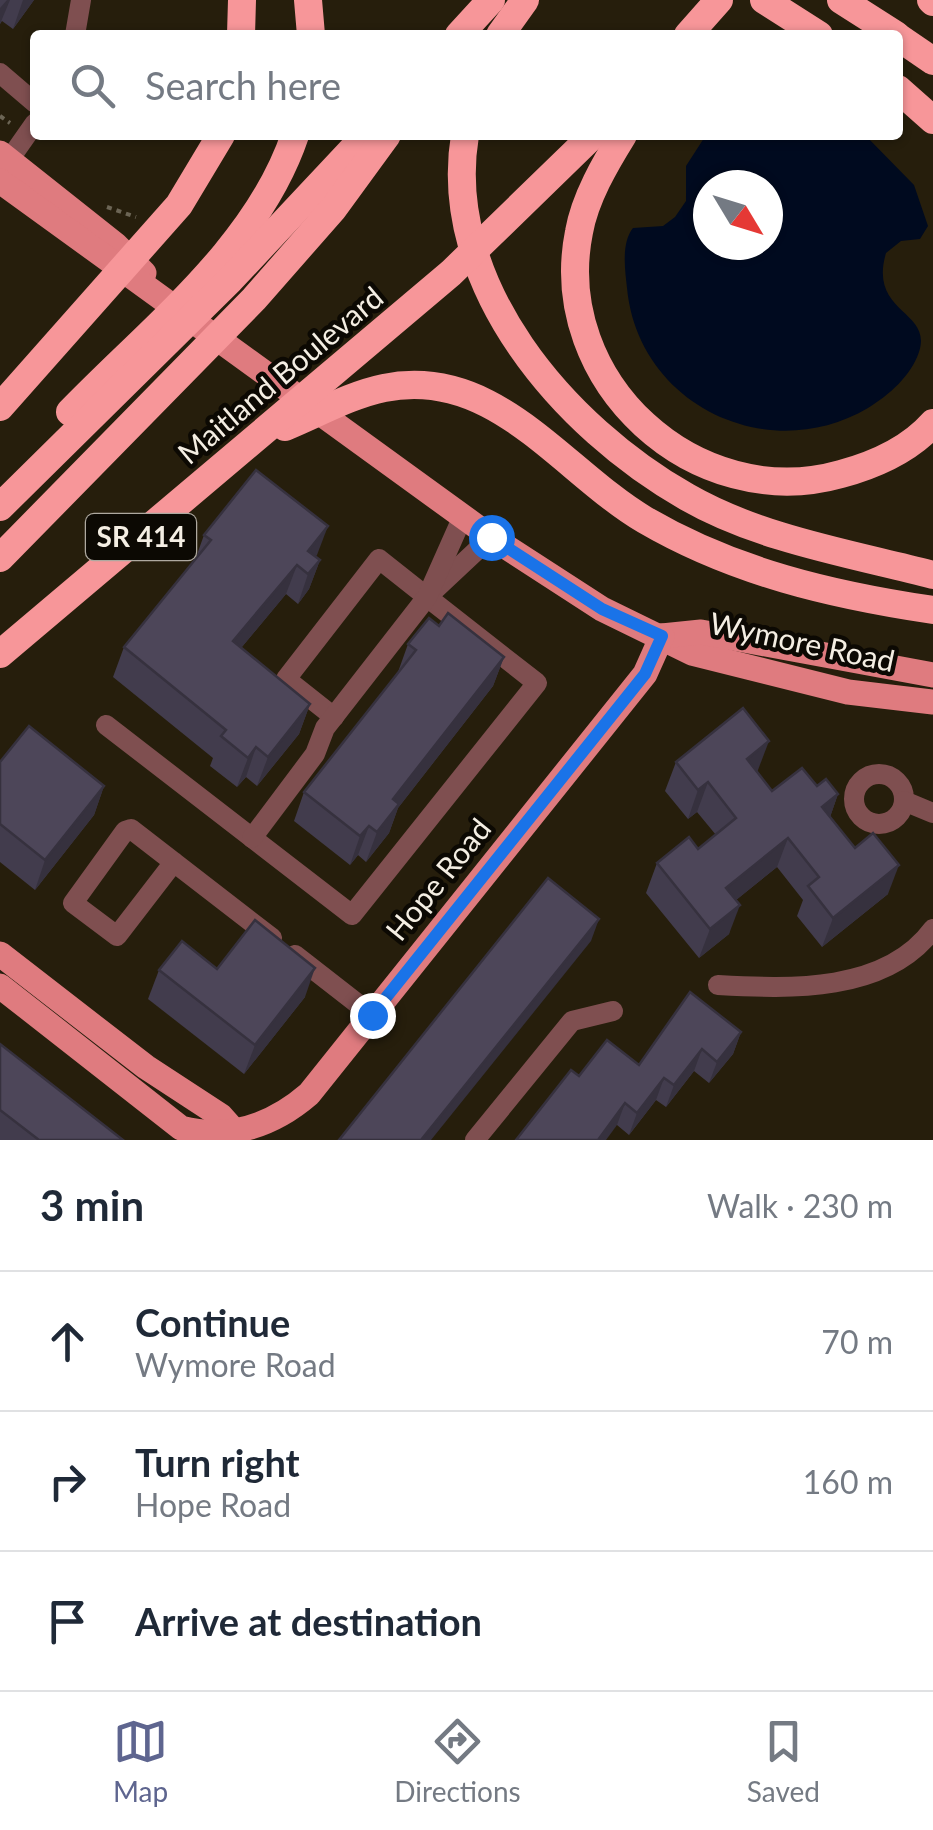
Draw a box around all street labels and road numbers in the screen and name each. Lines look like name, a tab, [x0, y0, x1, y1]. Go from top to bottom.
street label: Maitland Boulevard	[170, 278, 389, 471]
road number: SR 414	[86, 514, 196, 560]
street label: Wymore Road	[707, 604, 898, 678]
street label: Hope Road	[377, 811, 497, 947]

